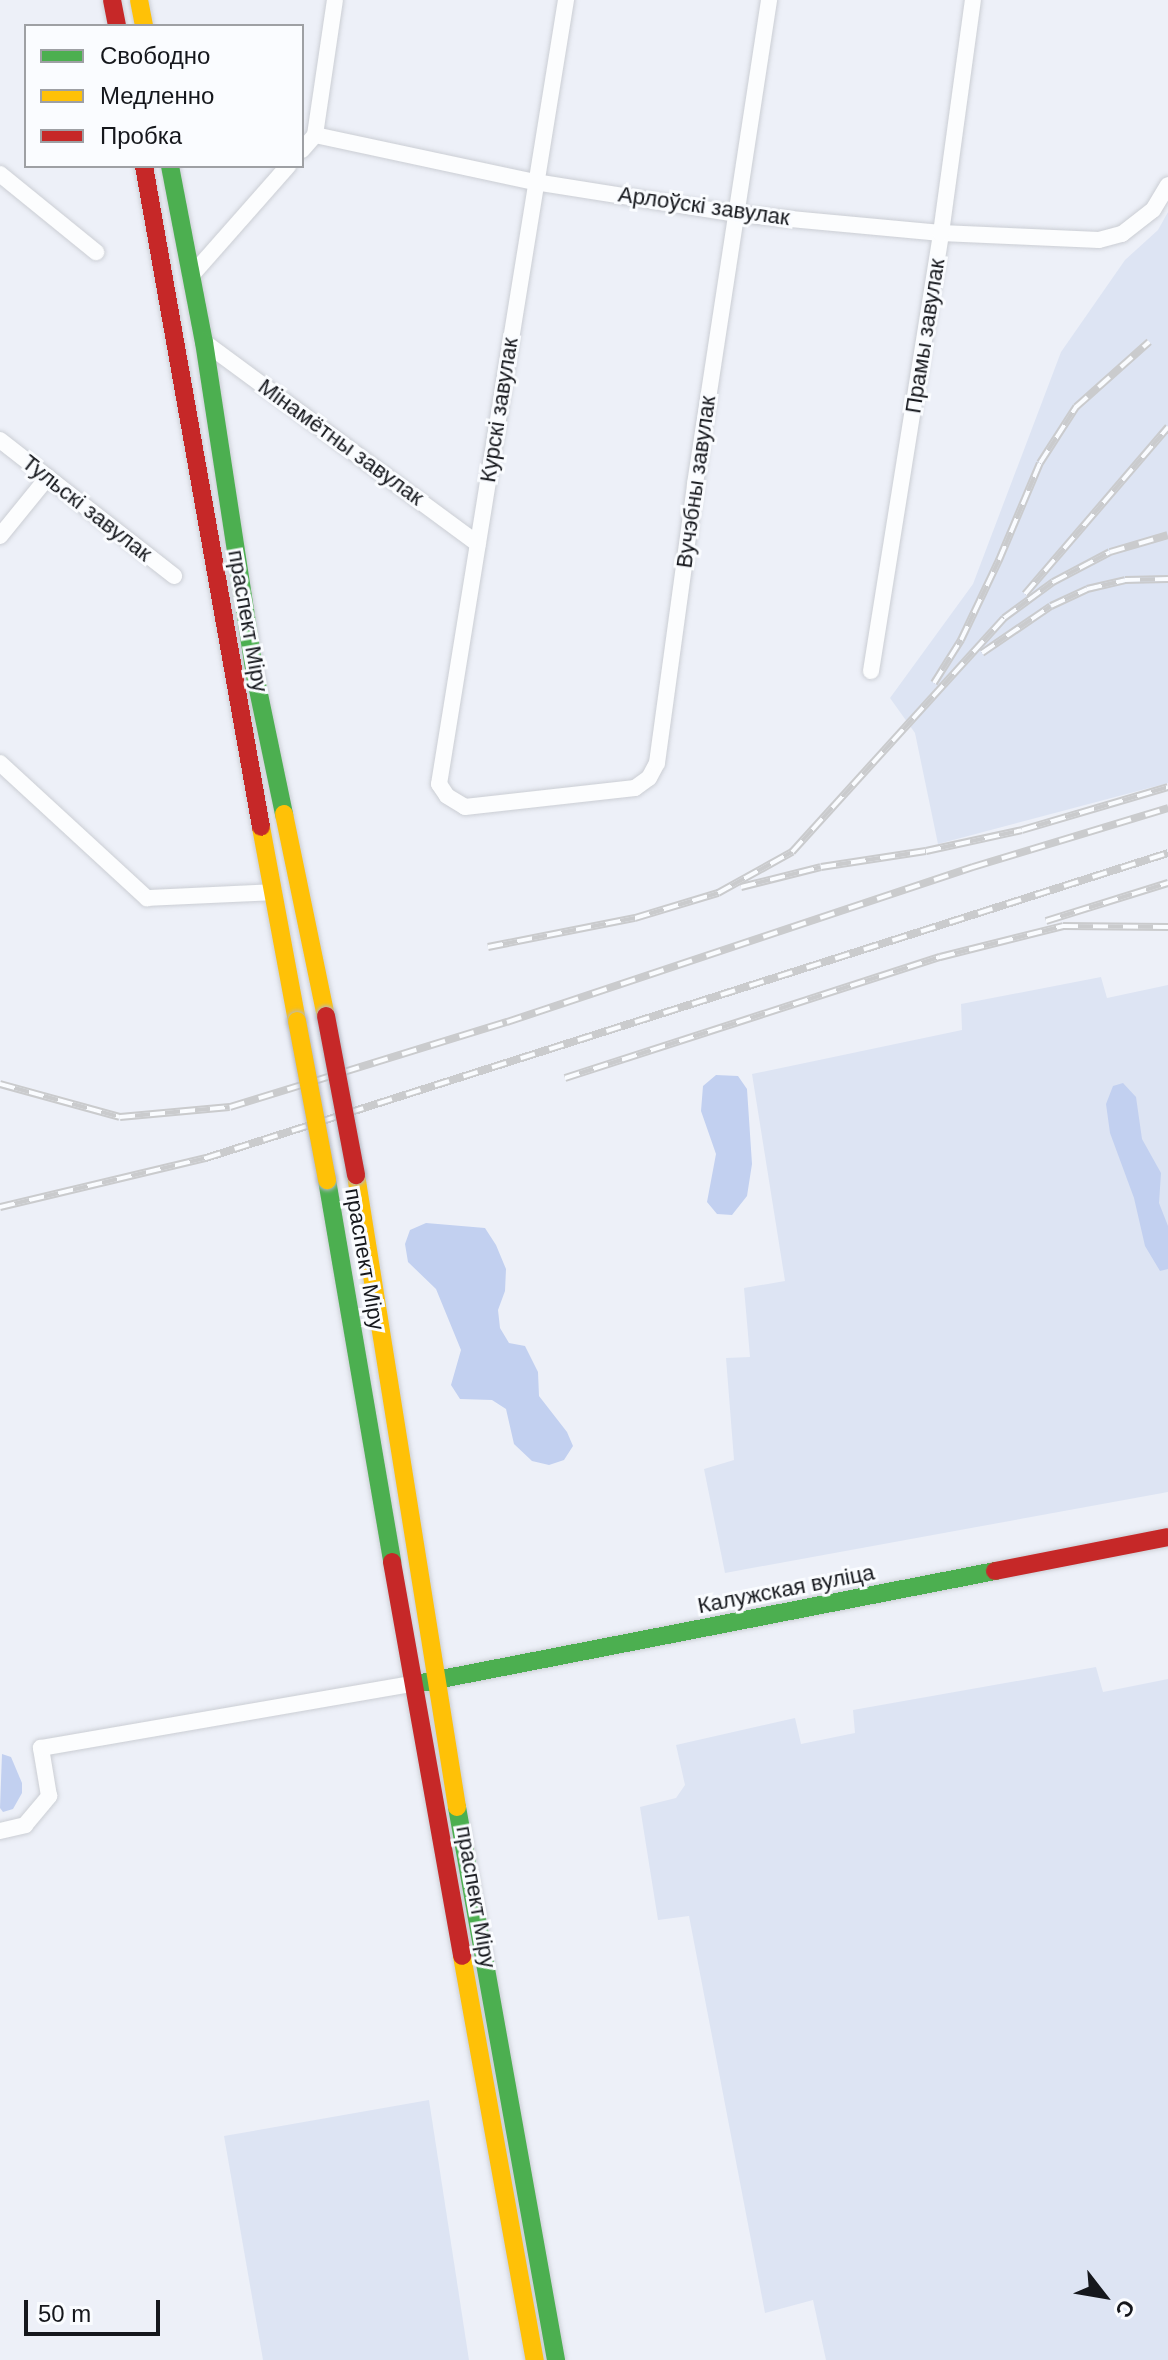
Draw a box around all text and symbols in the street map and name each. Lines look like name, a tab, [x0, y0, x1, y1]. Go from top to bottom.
legend	[24, 24, 304, 168]
text: Свободно	[100, 42, 210, 69]
text: Медленно	[100, 82, 214, 109]
text: Пробка	[100, 122, 182, 149]
street label: Арлоўскі завулак	[617, 181, 791, 231]
street label: Прамы завулак	[900, 257, 950, 415]
street label: Курскі завулак	[475, 336, 523, 484]
street label: Мінамётны завулак	[253, 373, 429, 511]
street label: Вучэбны завулак	[671, 394, 721, 570]
street label: Тульскі завулак	[17, 449, 157, 567]
street label: праспект Міру	[223, 548, 273, 694]
street label: праспект Міру	[340, 1186, 390, 1332]
street label: Калужская вуліца	[695, 1559, 877, 1619]
street label: праспект Міру	[451, 1824, 501, 1970]
north arrow	[1064, 2256, 1144, 2336]
scale bar	[28, 2284, 164, 2334]
text: С	[1110, 2295, 1140, 2322]
text: 50 m	[38, 2300, 91, 2327]

